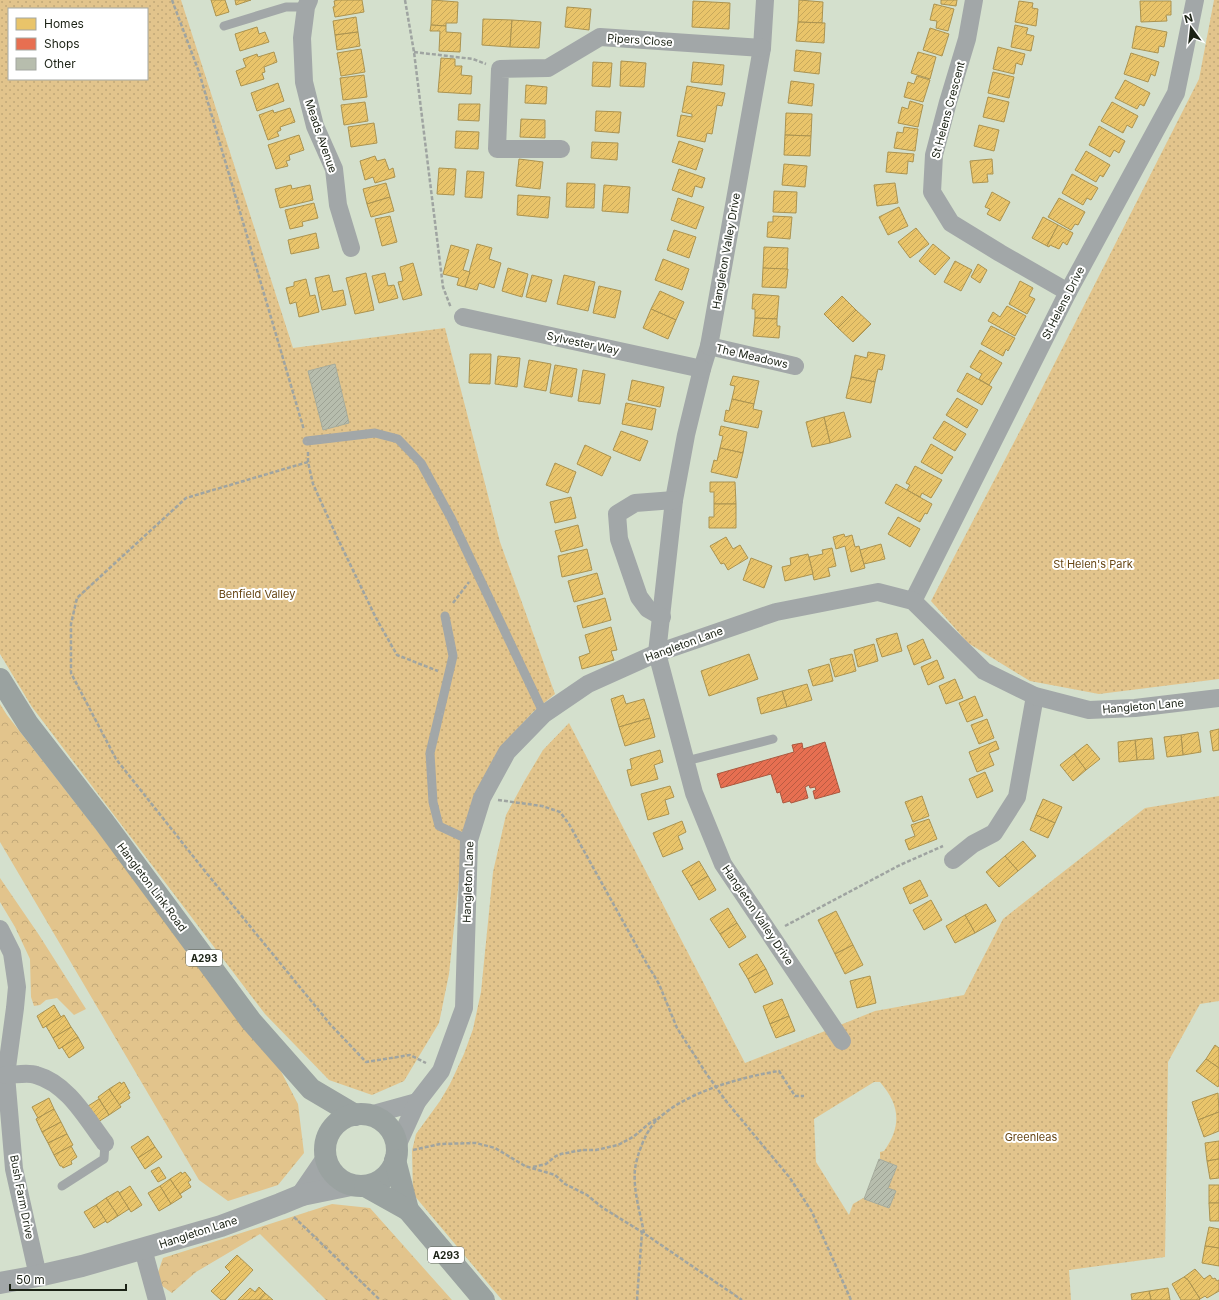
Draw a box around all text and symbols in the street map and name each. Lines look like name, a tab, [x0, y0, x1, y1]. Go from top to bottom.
legend	[8, 8, 148, 80]
north arrow	[1171, 8, 1211, 48]
text: N	[1183, 10, 1194, 26]
text: Homes	[44, 16, 84, 31]
street label: Pipers Close	[607, 31, 673, 49]
text: Shops	[44, 36, 80, 51]
text: Other	[44, 56, 76, 71]
street label: St Helens Crescent	[928, 60, 968, 160]
street label: Meads Avenue	[302, 97, 340, 175]
street label: Hangleton Valley Drive	[709, 192, 743, 310]
street label: St Helens Drive	[1039, 264, 1087, 342]
street label: Sylvester Way	[545, 328, 621, 358]
street label: The Meadows	[715, 341, 790, 371]
park label: St Helen's Park	[1053, 557, 1133, 571]
park label: Benfield Valley	[219, 587, 295, 601]
street label: Hangleton Lane	[643, 623, 725, 665]
street label: Hangleton Lane	[1102, 695, 1184, 717]
street label: Hangleton Link Road	[114, 840, 190, 934]
street label: Hangleton Lane	[460, 841, 476, 923]
street label: Hangleton Valley Drive	[719, 862, 797, 968]
road number: A293	[186, 950, 222, 966]
park label: Greenleas	[1005, 1130, 1058, 1144]
street label: Bush Farm Drive	[7, 1154, 37, 1240]
street label: Hangleton Lane	[157, 1213, 239, 1251]
road number: A293	[428, 1247, 464, 1263]
scale bar	[10, 1266, 126, 1292]
text: 50 m	[16, 1272, 45, 1287]

